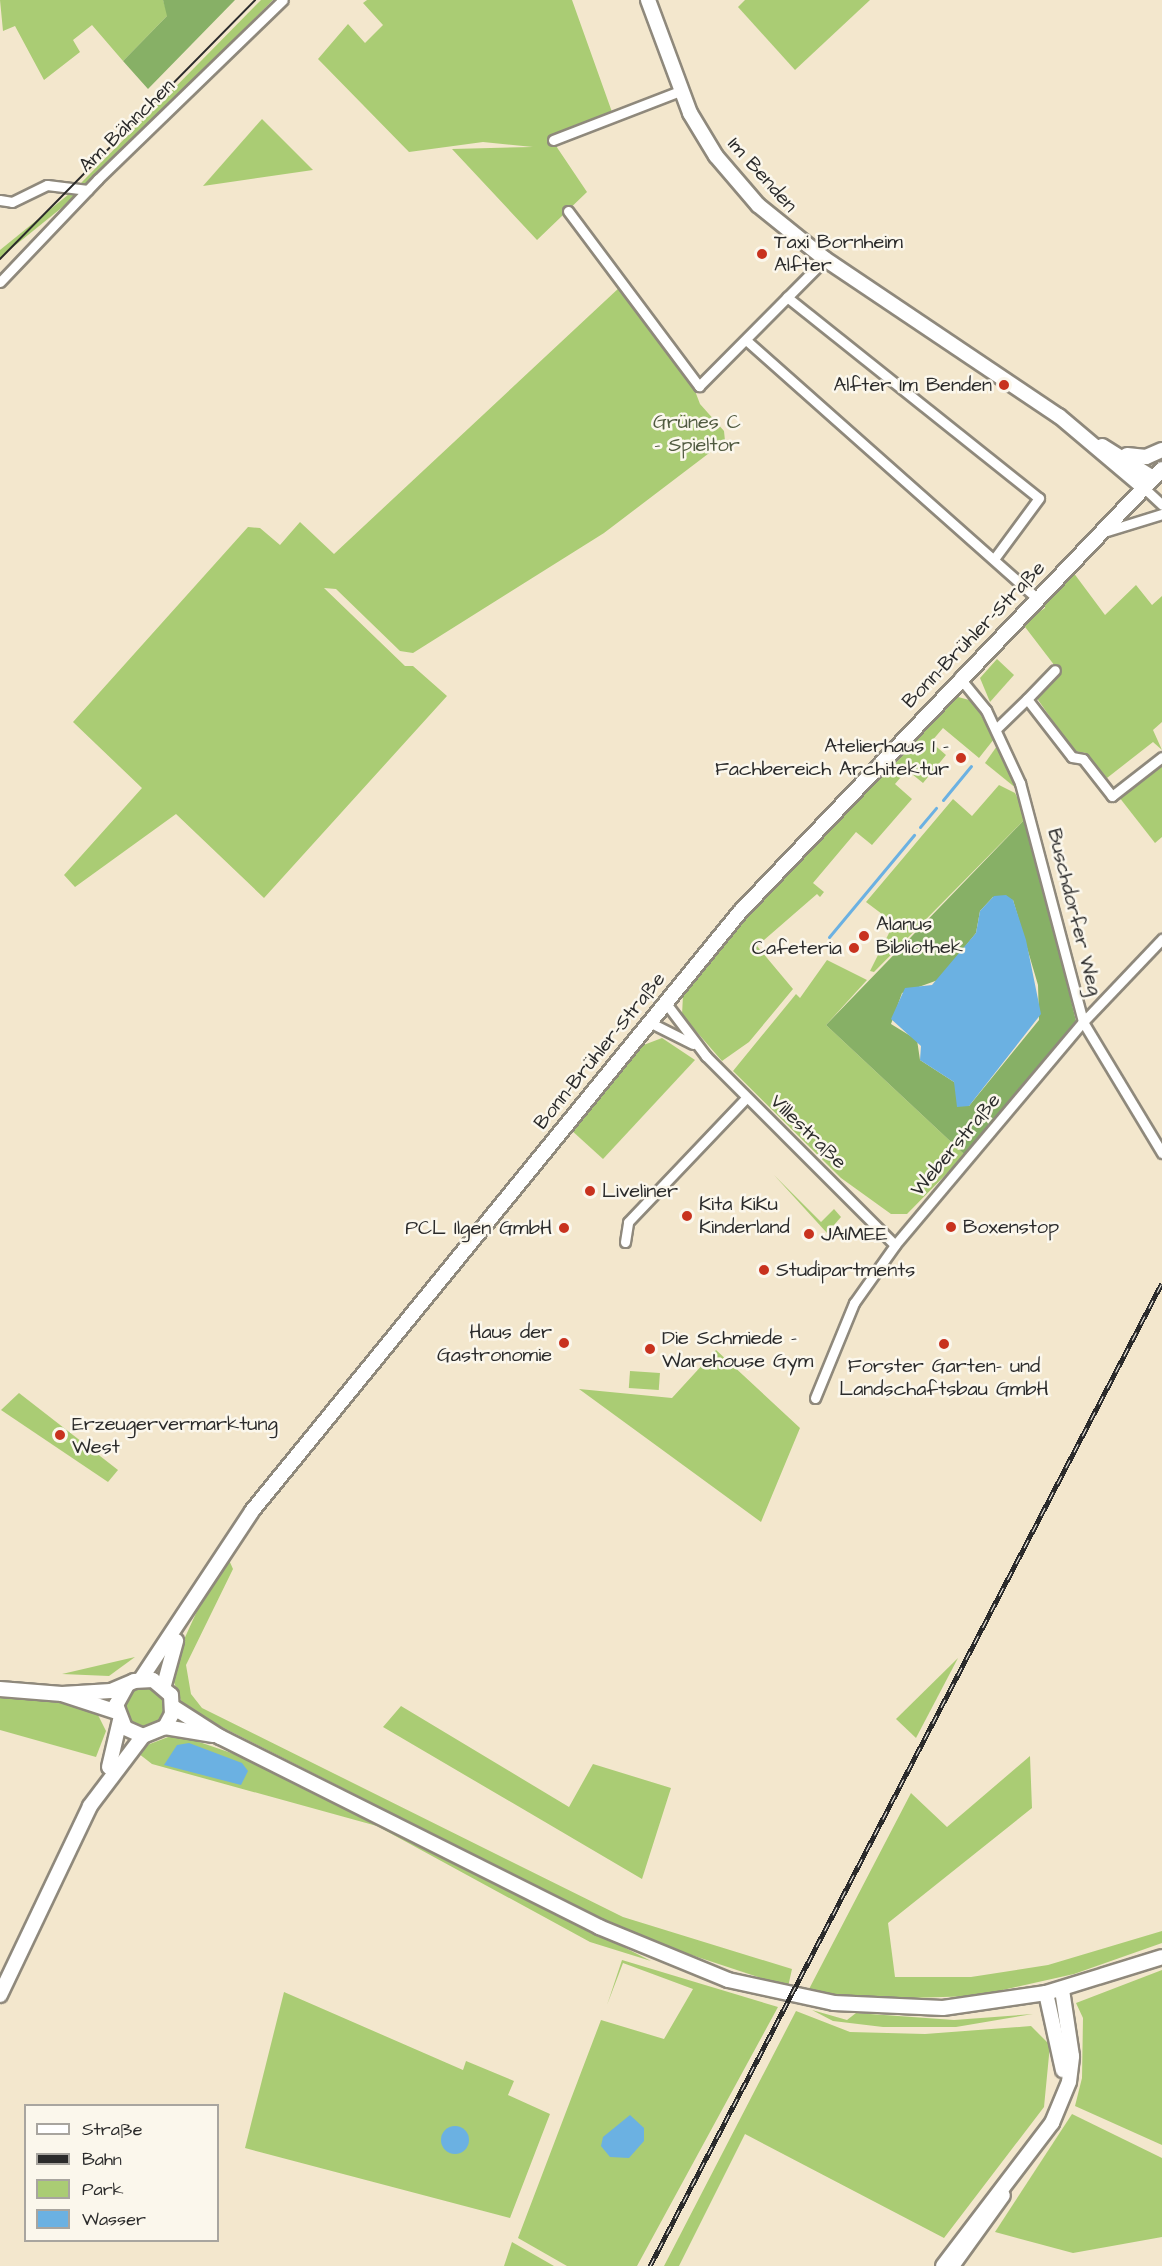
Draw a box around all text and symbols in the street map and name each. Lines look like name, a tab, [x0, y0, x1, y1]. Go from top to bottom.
street label: Am Bähnchen	[74, 74, 180, 178]
street label: Im Benden	[722, 133, 802, 217]
place label: Taxi Bornheim Alfter	[774, 231, 903, 278]
marker: Taxi Bornheim Alfter	[755, 247, 769, 261]
place label: Alfter Im Benden	[834, 373, 992, 397]
marker: Alfter Im Benden	[997, 378, 1011, 392]
park label: Grünes C - Spieltor	[653, 411, 741, 458]
street label: Bonn-Brühler-Straße	[898, 556, 1050, 714]
place label: Atelierhaus 1 – Fachbereich Architektur	[715, 734, 949, 781]
marker: Atelierhaus 1 – Fachbereich Architektur	[954, 751, 968, 765]
street label: Buschdorfer Weg	[1042, 826, 1106, 998]
place label: Alanus Bibliothek	[876, 912, 963, 959]
marker: Alanus Bibliothek	[857, 929, 871, 943]
place label: Cafeteria	[752, 936, 842, 960]
marker: Cafeteria	[847, 941, 861, 955]
street label: Bonn-Brühler-Straße	[529, 968, 671, 1134]
street label: Weberstraße	[906, 1089, 1006, 1201]
street label: Villestraße	[765, 1090, 851, 1174]
place label: Liveliner	[602, 1179, 678, 1203]
marker: Liveliner	[583, 1184, 597, 1198]
place label: Kita KiKu Kinderland	[699, 1192, 790, 1239]
marker: Kita KiKu Kinderland	[680, 1209, 694, 1223]
place label: Boxenstop	[963, 1215, 1059, 1239]
place label: PCL Ilgen GmbH	[405, 1216, 552, 1240]
marker: Boxenstop	[944, 1220, 958, 1234]
marker: PCL Ilgen GmbH	[557, 1221, 571, 1235]
place label: JAIMEE	[821, 1222, 888, 1246]
marker: JAIMEE	[802, 1227, 816, 1241]
place label: Studipartments	[776, 1258, 915, 1282]
marker: Studipartments	[757, 1263, 771, 1277]
place label: Haus der Gastronomie	[437, 1320, 552, 1367]
place label: Die Schmiede - Warehouse Gym	[662, 1326, 813, 1373]
marker: Haus der Gastronomie	[557, 1336, 571, 1350]
marker: Forster Garten- und Landschaftsbau GmbH	[937, 1337, 951, 1351]
marker: Die Schmiede - Warehouse Gym	[643, 1342, 657, 1356]
place label: Forster Garten- und Landschaftsbau GmbH	[839, 1354, 1049, 1401]
place label: Erzeugervermarktung West	[72, 1412, 278, 1459]
marker: Erzeugervermarktung West	[53, 1428, 67, 1442]
legend	[24, 2104, 219, 2242]
text: Straße	[82, 2117, 142, 2142]
text: Bahn	[82, 2147, 122, 2172]
text: Park	[82, 2177, 124, 2202]
text: Wasser	[82, 2207, 146, 2232]

